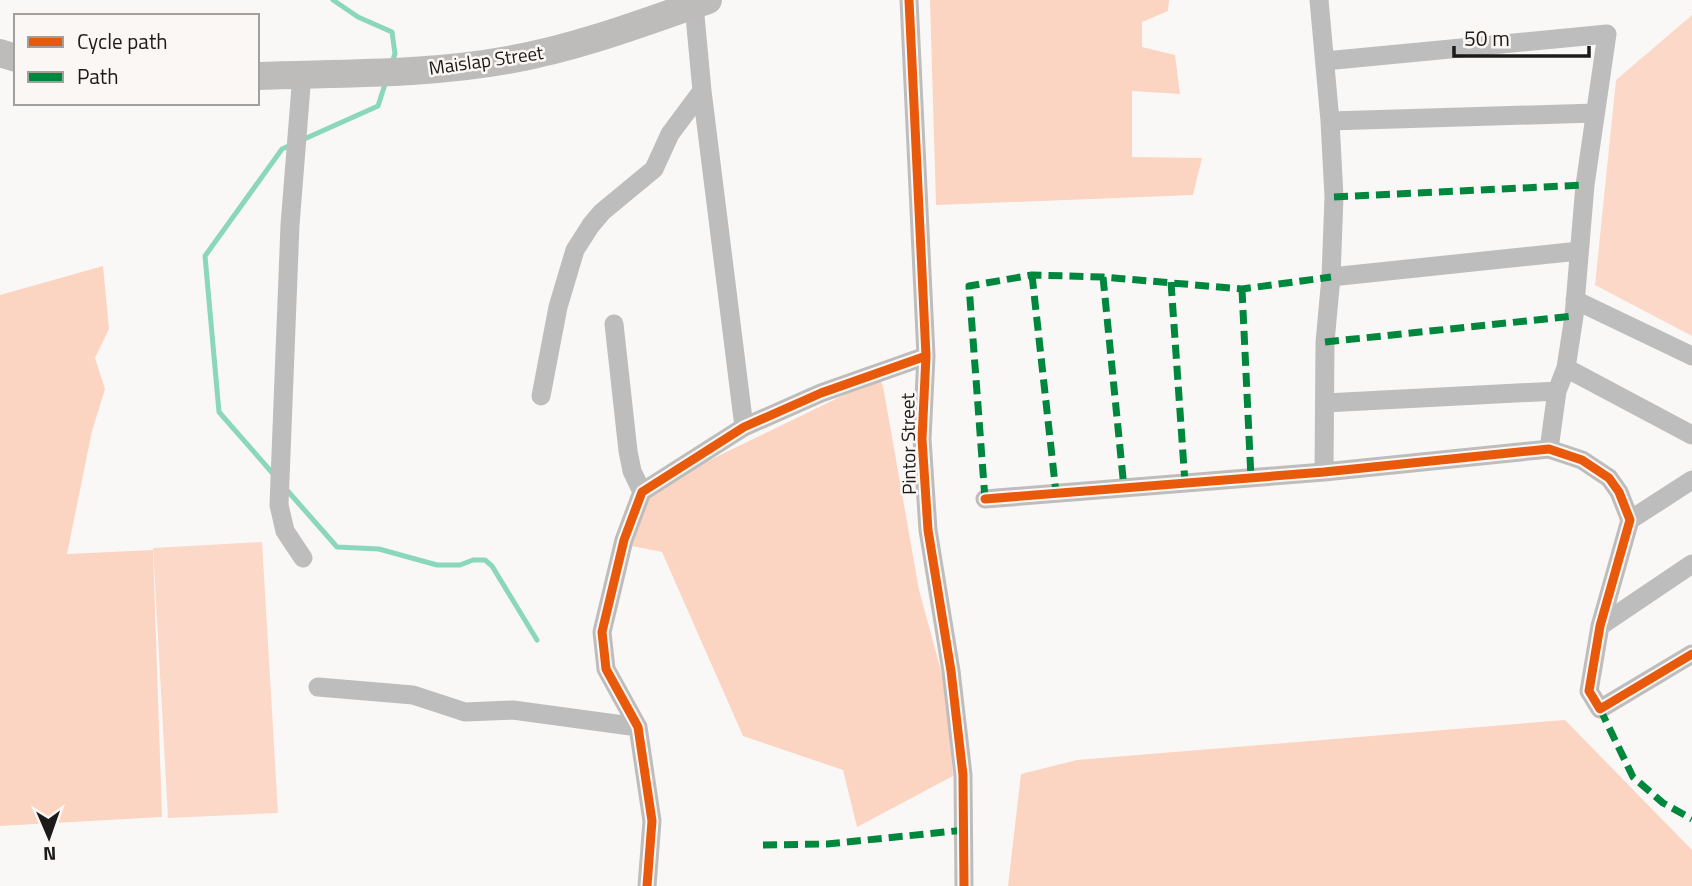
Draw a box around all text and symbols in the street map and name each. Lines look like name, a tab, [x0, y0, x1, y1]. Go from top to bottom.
legend	[14, 14, 259, 105]
scale bar	[1454, 14, 1589, 58]
text: 50 m	[1464, 22, 1510, 54]
text: Cycle path	[77, 25, 168, 57]
street label: Maislap Street	[427, 37, 545, 82]
text: Path	[77, 60, 119, 92]
street label: Pintor Street	[892, 392, 923, 495]
north arrow	[14, 802, 84, 872]
text: N	[43, 840, 57, 869]

